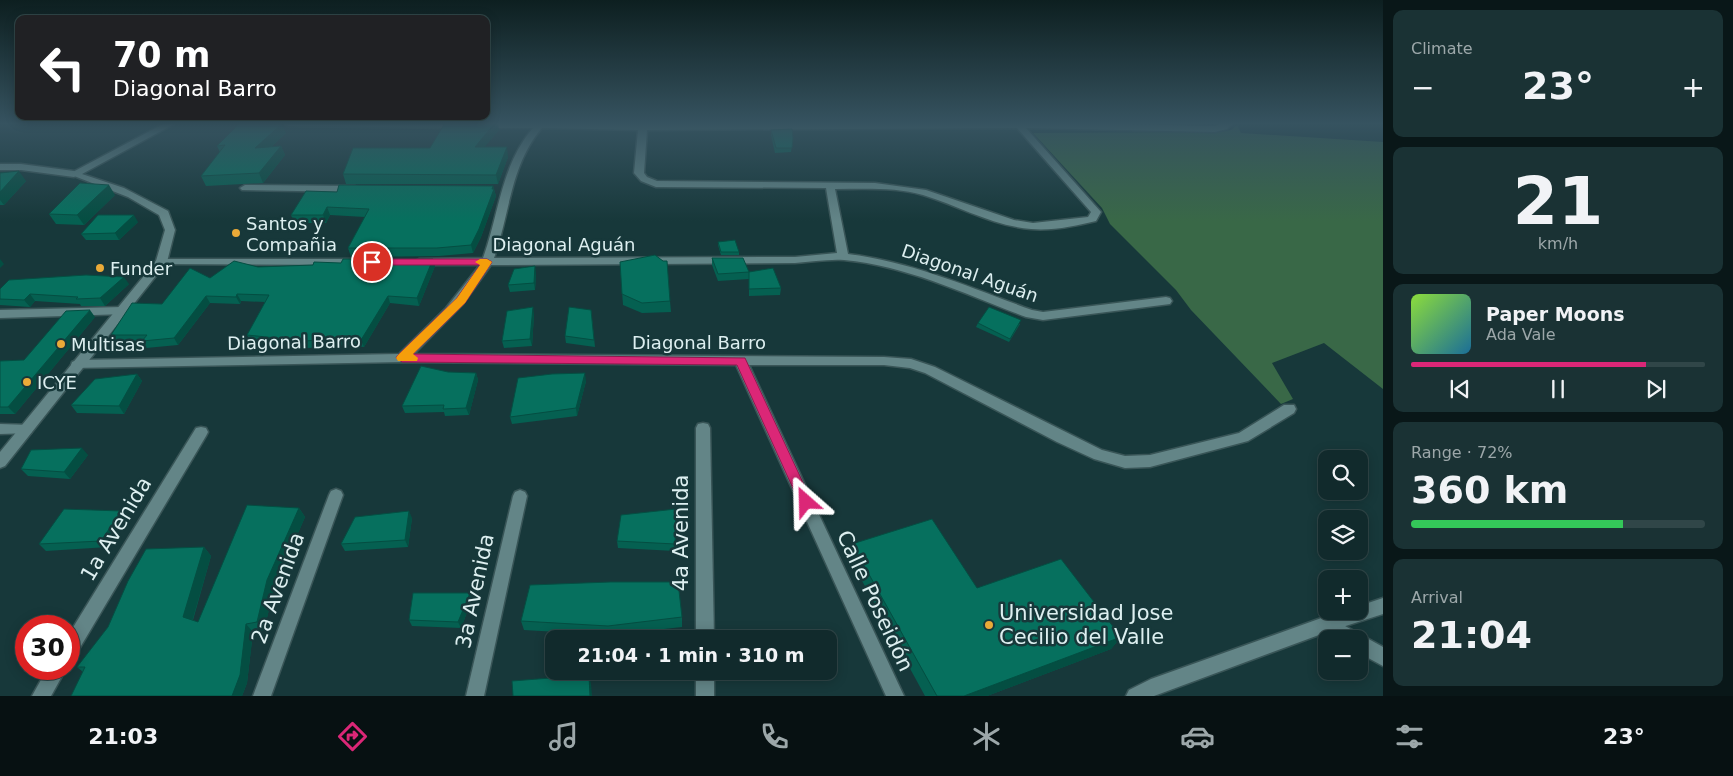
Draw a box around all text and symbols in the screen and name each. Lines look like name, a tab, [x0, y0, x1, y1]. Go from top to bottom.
icon: left	[30, 35, 95, 100]
text: 70 m	[113, 35, 210, 75]
text: Climate	[1411, 39, 1473, 58]
text: 23°	[1522, 64, 1594, 108]
text: −	[1411, 71, 1434, 104]
text: +	[1682, 71, 1705, 104]
text: Diagonal Barro	[113, 76, 277, 101]
text: 21	[1513, 164, 1603, 239]
place label: Santos y Compañia	[246, 213, 337, 255]
marker: Santos y Compañia	[230, 227, 242, 239]
street label: Diagonal Aguán	[492, 234, 636, 255]
text: km/h	[1538, 234, 1578, 253]
street label: Diagonal Aguán	[899, 240, 1041, 306]
pin	[351, 241, 393, 283]
icon: arrive	[358, 248, 386, 276]
place label: Funder	[110, 258, 173, 279]
marker: Funder	[94, 262, 106, 274]
text: Paper Moons	[1486, 303, 1625, 325]
text: Ada Vale	[1486, 325, 1556, 344]
street label: Diagonal Barro	[227, 330, 361, 354]
street label: Diagonal Barro	[632, 332, 766, 353]
place label: Multisas	[71, 334, 145, 355]
marker: Multisas	[55, 338, 67, 350]
place label: ICYE	[37, 372, 77, 393]
icon: previous	[1446, 375, 1474, 403]
icon: pause	[1544, 375, 1572, 403]
icon: next	[1642, 375, 1670, 403]
marker: ICYE	[21, 376, 33, 388]
text: Range · 72%	[1411, 443, 1513, 462]
map controls	[1318, 450, 1368, 680]
button: search	[1318, 450, 1368, 500]
text: 360 km	[1411, 468, 1568, 512]
street label: 1a Avenida	[76, 473, 156, 585]
street label: 4a Avenida	[669, 475, 693, 591]
position arrow	[779, 475, 831, 527]
button: layers	[1318, 510, 1368, 560]
street label: Calle Poseidón	[832, 527, 918, 675]
street label: 2a Avenida	[247, 529, 309, 647]
street label: 3a Avenida	[451, 531, 499, 651]
button: +	[1318, 570, 1368, 620]
text: Arrival	[1411, 588, 1463, 607]
place label: Universidad Jose Cecilio del Valle	[999, 601, 1173, 649]
text: 21:04	[1411, 613, 1532, 657]
speed limit sign: 30	[15, 615, 80, 680]
marker: Universidad Jose Cecilio del Valle	[983, 619, 995, 631]
button: −	[1318, 630, 1368, 680]
text: 21:04 · 1 min · 310 m	[577, 644, 805, 666]
icon: directions	[335, 719, 370, 754]
icon: music	[546, 719, 581, 754]
icon: phone	[757, 719, 792, 754]
icon: climate	[969, 719, 1004, 754]
icon: car	[1180, 719, 1215, 754]
icon: filters	[1392, 719, 1427, 754]
text: 21:03	[88, 724, 158, 749]
text: 23°	[1603, 724, 1645, 749]

